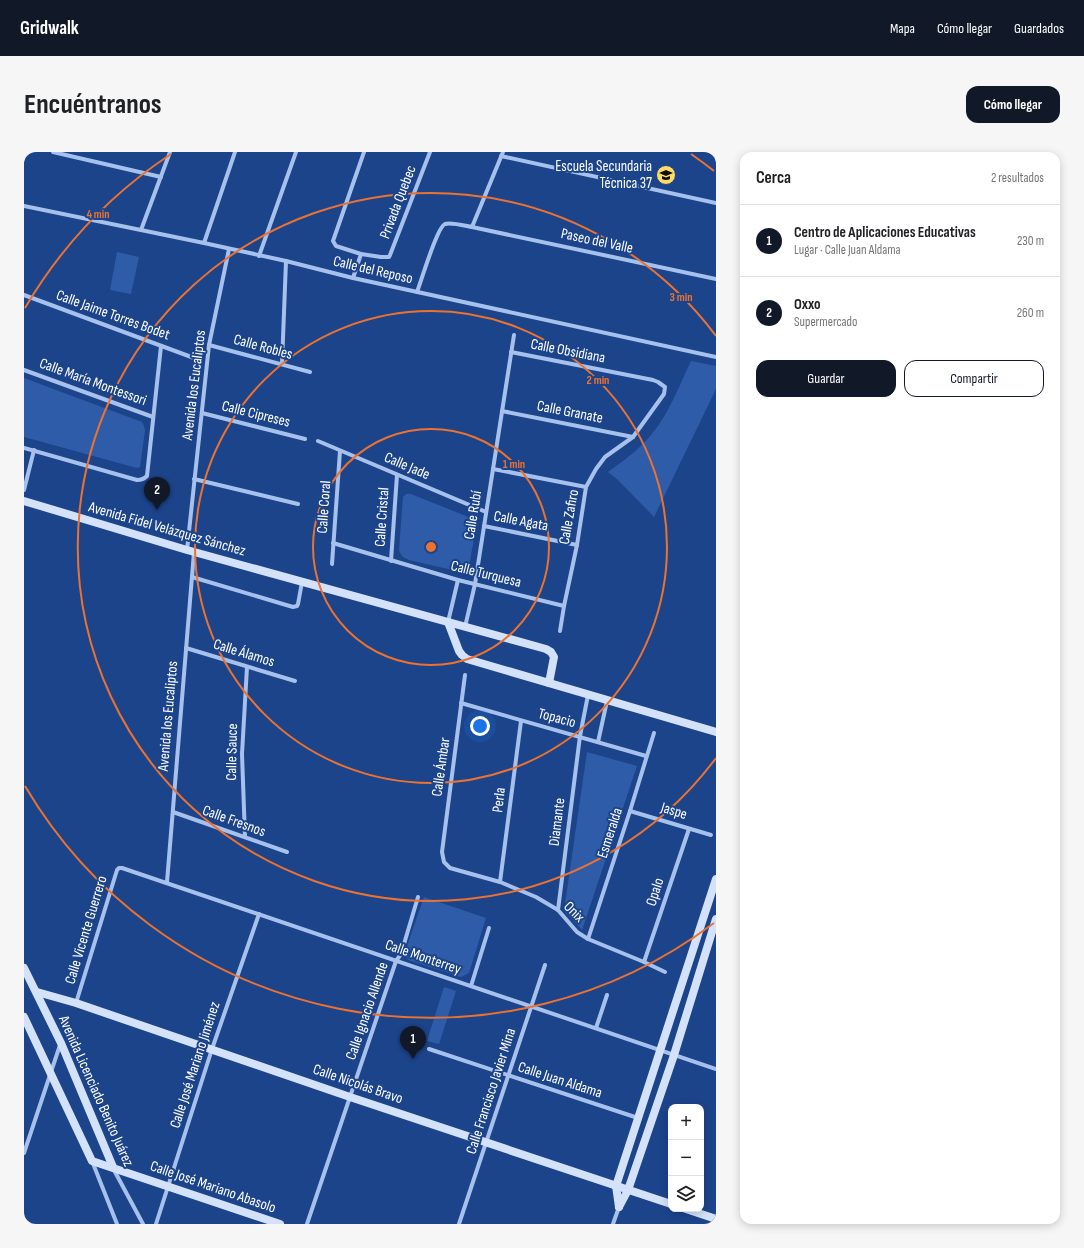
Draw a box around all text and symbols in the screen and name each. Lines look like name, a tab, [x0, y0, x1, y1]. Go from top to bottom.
text: Gridwalk	[20, 17, 79, 40]
text: Mapa	[890, 20, 915, 37]
text: Cómo llegar	[937, 20, 992, 37]
text: Guardados	[1014, 20, 1064, 37]
button: Cómo llegar	[966, 86, 1060, 123]
text: Encuéntranos	[24, 88, 162, 121]
place label: Escuela Secundaria Técnica 37	[555, 157, 652, 193]
street label: Privada Quebec	[375, 163, 421, 241]
school or university icon: Escuela Secundaria Técnica 37	[655, 164, 677, 186]
text: Cerca	[756, 168, 791, 188]
text: 2 resultados	[991, 170, 1044, 186]
text: 4 min	[86, 207, 110, 222]
text: Centro de Aplicaciones Educativas	[794, 223, 976, 242]
street label: Paseo del Valle	[559, 224, 635, 258]
text: 1	[766, 233, 772, 249]
text: 230 m	[1017, 233, 1044, 249]
text: Lugar · Calle Juan Aldama	[794, 242, 901, 258]
street label: Calle del Reposo	[331, 252, 415, 288]
street label: Calle Jaime Torres Bodet	[54, 286, 173, 345]
text: 3 min	[670, 290, 692, 305]
text: Oxxo	[794, 295, 821, 314]
text: 2	[766, 305, 772, 321]
text: 260 m	[1017, 305, 1044, 321]
text: Supermercado	[794, 314, 857, 330]
street label: Avenida los Eucaliptos	[178, 329, 210, 442]
street label: Calle Robles	[231, 330, 295, 364]
street label: Calle Obsidiana	[529, 334, 607, 368]
street label: Calle María Montessori	[37, 354, 149, 410]
button: Guardar	[756, 360, 896, 397]
button: Compartir	[904, 360, 1044, 397]
text: 2 min	[587, 373, 609, 388]
street label: Calle Cipreses	[220, 396, 292, 432]
street label: Calle Granate	[535, 396, 605, 428]
street label: Calle Jade	[381, 448, 433, 484]
text: 1 min	[503, 457, 525, 472]
pin: 2	[144, 477, 170, 510]
street label: Calle Coral	[313, 480, 335, 534]
street label: Calle Cristal	[370, 487, 394, 547]
street label: Calle Zafiro	[555, 488, 583, 546]
street label: Calle Rubí	[460, 489, 486, 541]
street label: Avenida Fidel Velázquez Sánchez	[85, 497, 248, 561]
street label: Calle Agata	[492, 506, 550, 536]
centre of rings	[424, 540, 438, 554]
street label: Calle Turquesa	[449, 556, 523, 592]
street label: Calle Álamos	[211, 635, 277, 671]
street label: Avenida los Eucaliptos	[154, 660, 182, 773]
street label: Topacio	[536, 704, 578, 732]
your location	[470, 716, 490, 736]
street label: Calle Sauce	[222, 723, 242, 781]
street label: Calle Ámbar	[427, 736, 455, 798]
street label: Perla	[488, 786, 510, 814]
street label: Diamante	[545, 797, 569, 847]
street label: Jaspe	[658, 798, 689, 824]
street label: Calle Fresnos	[200, 801, 268, 841]
street label: Esmeralda	[593, 805, 627, 861]
street label: Calle Vicente Guerrero	[61, 874, 111, 986]
street label: Opalo	[642, 876, 668, 908]
street label: Onix	[559, 897, 589, 927]
street label: Calle Monterrey	[383, 935, 464, 979]
street label: Calle Ignacio Allende	[341, 960, 393, 1062]
street label: Calle José Mariano Jiménez	[166, 999, 225, 1131]
street label: Avenida Licenciado Benito Juárez	[54, 1012, 138, 1170]
street label: Calle Francisco Javier Mina	[462, 1025, 520, 1156]
pin: 1	[400, 1026, 426, 1059]
street label: Calle Juan Aldama	[515, 1057, 605, 1103]
street label: Calle Nicolás Bravo	[310, 1060, 406, 1108]
map controls	[668, 1104, 704, 1212]
button: +	[668, 1104, 704, 1140]
button: −	[668, 1140, 704, 1176]
street label: Calle José Mariano Abasolo	[148, 1157, 278, 1217]
button: layers	[668, 1176, 704, 1212]

